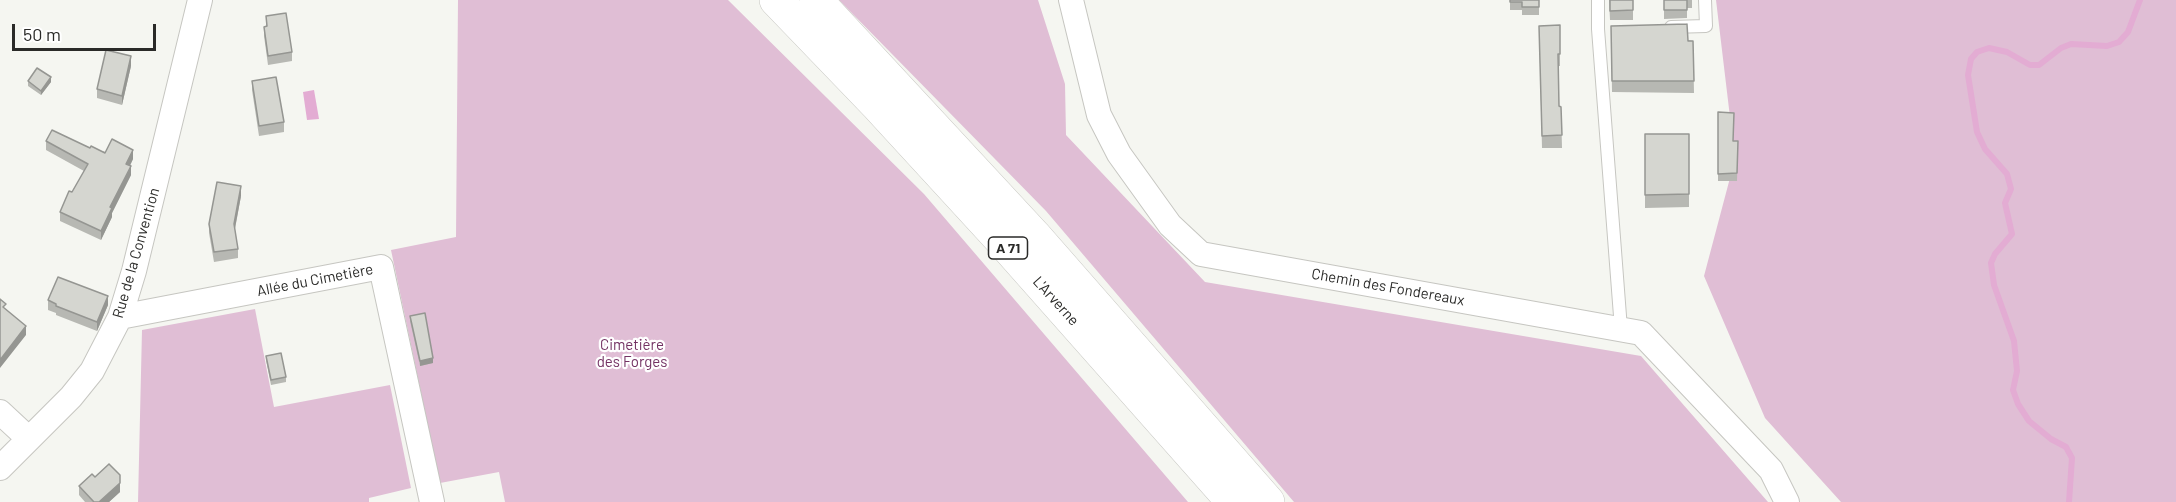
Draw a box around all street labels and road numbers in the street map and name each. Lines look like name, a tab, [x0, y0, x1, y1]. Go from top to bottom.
street label: Rue de la Convention	[109, 186, 163, 320]
road number: A 71	[988, 237, 1028, 259]
street label: Allée du Cimetière	[255, 260, 375, 300]
street label: Chemin des Fondereaux	[1310, 265, 1466, 309]
street label: L'Arverne	[1029, 273, 1083, 329]

